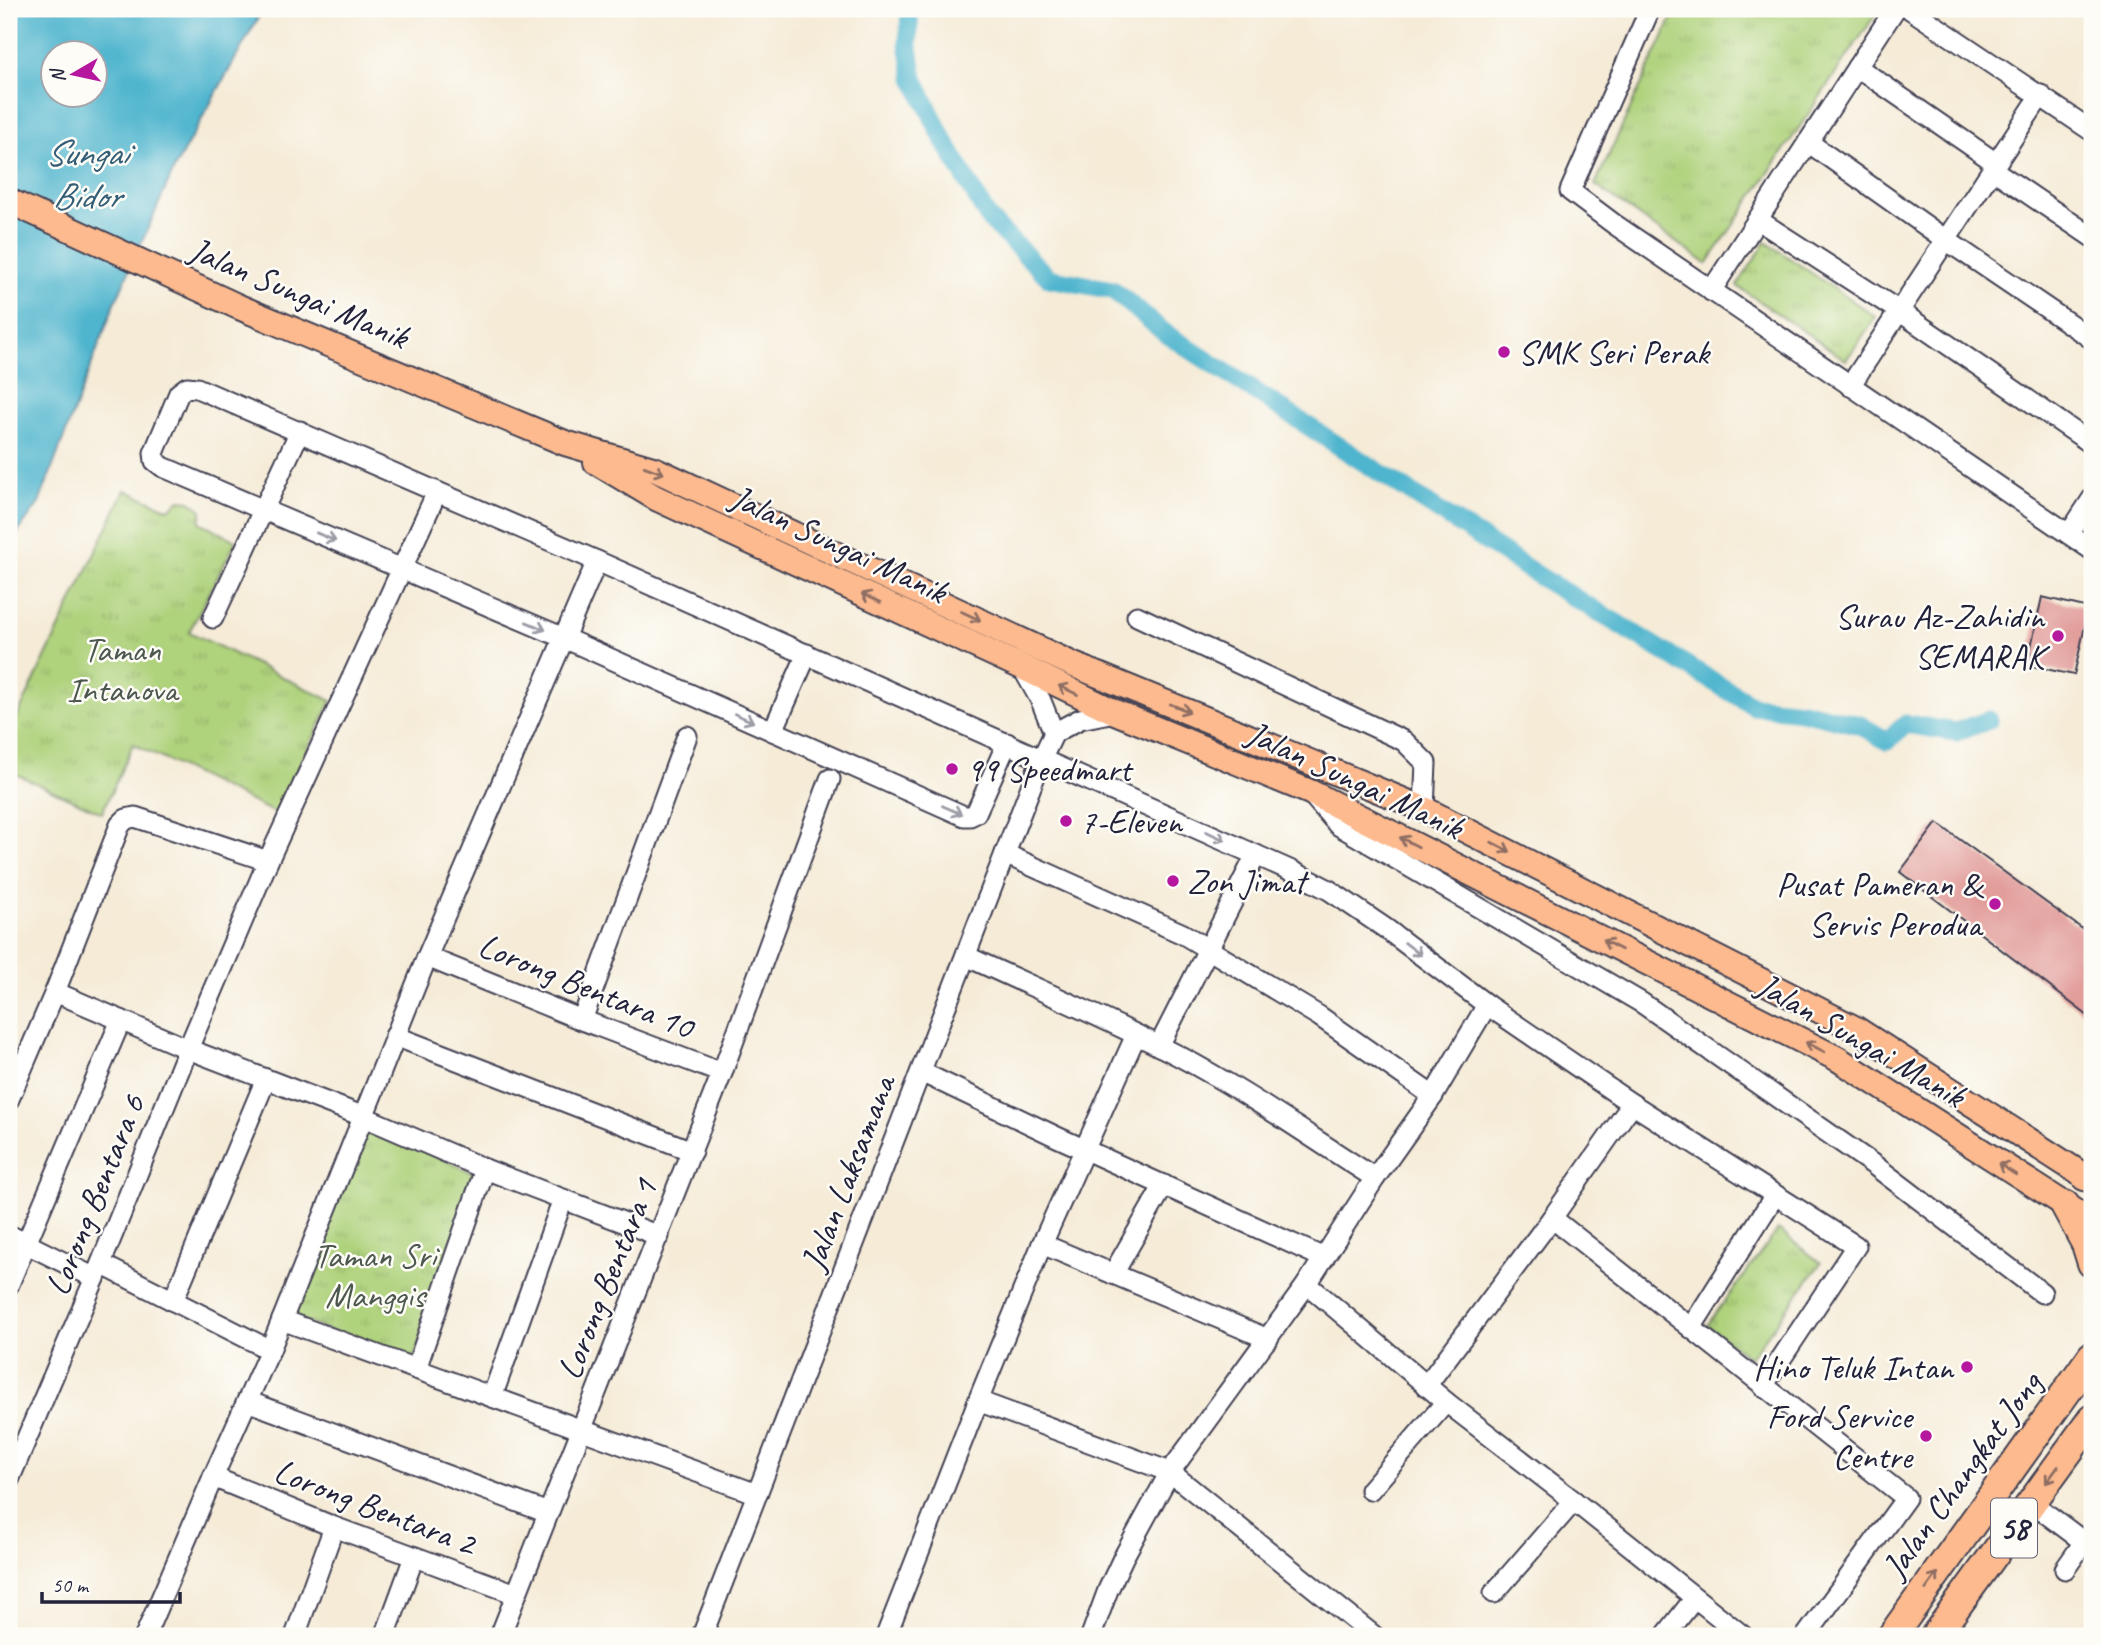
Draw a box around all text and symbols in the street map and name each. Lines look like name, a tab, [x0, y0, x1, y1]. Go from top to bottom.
north arrow	[38, 38, 108, 108]
text: N	[45, 66, 71, 84]
water label: Sungai Bidor	[45, 129, 136, 219]
street label: Jalan Sungai Manik	[181, 226, 417, 360]
place label: SMK Seri Perak	[1518, 330, 1711, 375]
marker: SMK Seri Perak	[1496, 344, 1512, 360]
one-way arrow	[642, 465, 664, 477]
street label: Jalan Sungai Manik	[722, 474, 956, 615]
one-way arrow	[315, 531, 337, 544]
one-way arrow	[861, 591, 882, 604]
place label: Surau Az-Zahidin SEMARAK	[1835, 594, 2051, 679]
one-way arrow	[961, 611, 982, 624]
one-way arrow	[525, 620, 546, 633]
park label: Taman Intanova	[67, 627, 180, 712]
marker: Surau Az-Zahidin SEMARAK	[2050, 628, 2066, 644]
one-way arrow	[1058, 682, 1079, 696]
one-way arrow	[1168, 703, 1190, 716]
street label: Jalan Sungai Manik	[1238, 710, 1472, 851]
one-way arrow	[733, 712, 754, 725]
place label: 99 Speedmart	[966, 747, 1134, 792]
marker: 99 Speedmart	[944, 761, 960, 777]
place label: 7-Eleven	[1080, 799, 1184, 844]
one-way arrow	[941, 804, 962, 817]
marker: 7-Eleven	[1058, 813, 1074, 829]
one-way arrow	[1205, 830, 1227, 843]
one-way arrow	[1399, 834, 1420, 848]
one-way arrow	[1490, 840, 1511, 854]
place label: Zon Jimat	[1187, 859, 1310, 904]
place label: Pusat Pameran & Servis Perodua	[1776, 862, 1985, 947]
marker: Zon Jimat	[1165, 873, 1181, 889]
marker: Pusat Pameran & Servis Perodua	[1987, 896, 2003, 912]
street label: Lorong Bentara 10	[472, 922, 702, 1050]
one-way arrow	[1602, 937, 1623, 951]
one-way arrow	[1403, 941, 1422, 956]
street label: Jalan Sungai Manik	[1747, 961, 1975, 1119]
one-way arrow	[1805, 1040, 1826, 1054]
street label: Jalan Laksamana	[790, 1067, 907, 1278]
street label: Lorong Bentara 6	[34, 1087, 156, 1302]
one-way arrow	[1998, 1161, 2018, 1175]
street label: Lorong Bentara 1	[546, 1170, 668, 1386]
park label: Taman Sri Manggis	[314, 1233, 441, 1318]
place label: Hino Teluk Intan	[1753, 1345, 1955, 1390]
marker: Hino Teluk Intan	[1959, 1359, 1975, 1375]
street label: Jalan Changkat Jong	[1871, 1361, 2054, 1589]
place label: Ford Service Centre	[1767, 1394, 1915, 1479]
marker: Ford Service Centre	[1918, 1428, 1934, 1444]
street label: Lorong Bentara 2	[268, 1448, 485, 1567]
one-way arrow	[2045, 1465, 2059, 1484]
road number: 58	[1991, 1498, 2037, 1558]
scale bar	[42, 1561, 180, 1605]
text: 50 m	[52, 1572, 90, 1598]
one-way arrow	[1924, 1572, 1939, 1591]

